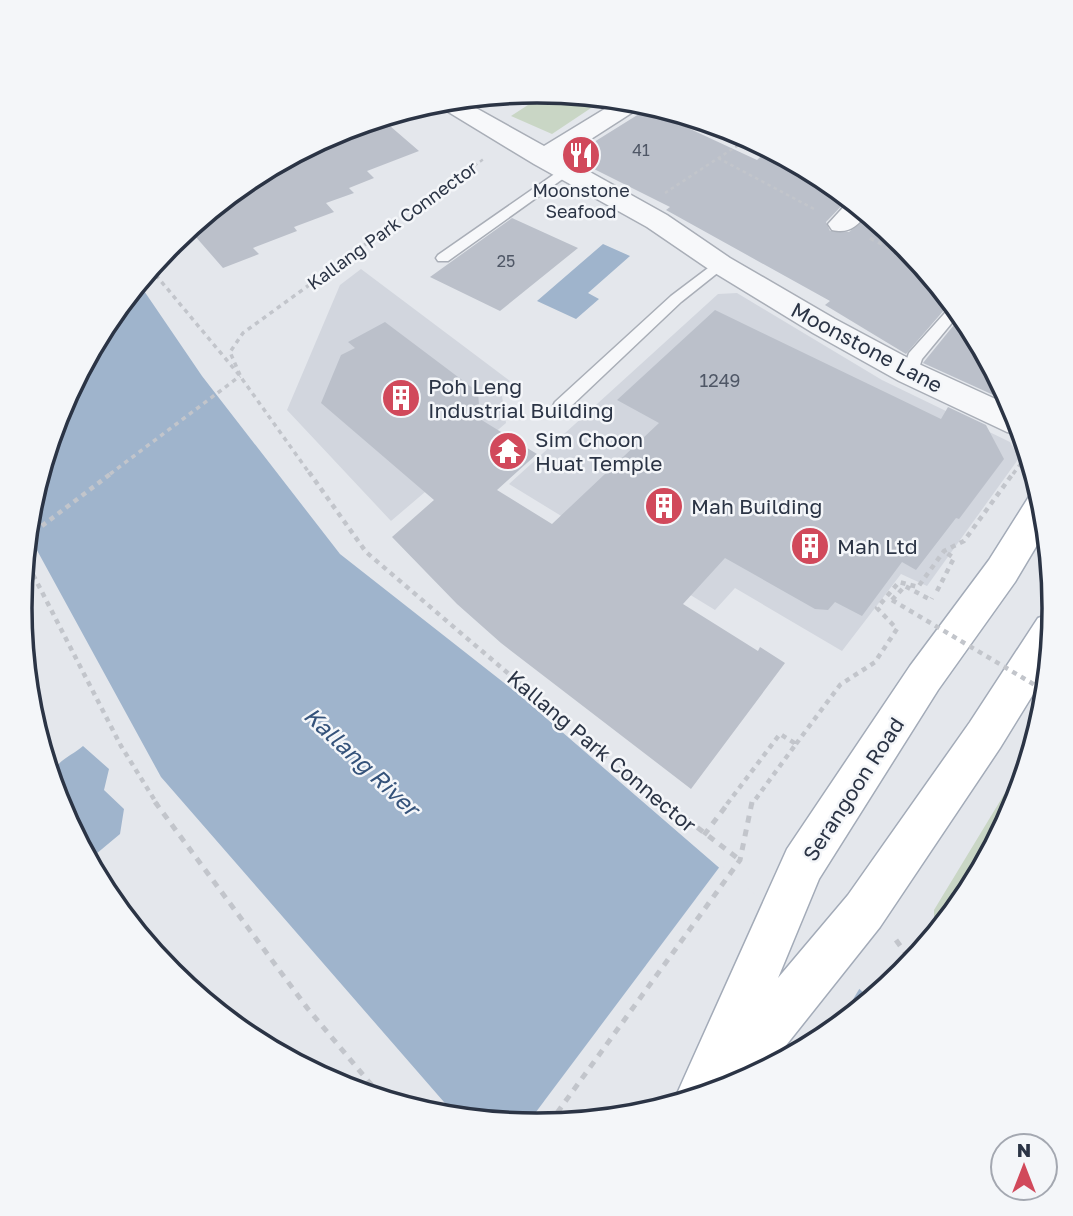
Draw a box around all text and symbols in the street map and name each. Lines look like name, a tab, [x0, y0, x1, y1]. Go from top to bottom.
restaurant icon: Moonstone Seafood	[560, 134, 602, 176]
house number: 41	[632, 140, 650, 160]
street label: Kallang Park Connector	[303, 156, 481, 294]
place label: Moonstone Seafood	[532, 179, 630, 222]
house number: 25	[497, 251, 515, 271]
street label: Moonstone Lane	[787, 296, 947, 398]
house number: 1249	[699, 369, 741, 391]
place label: Poh Leng Industrial Building	[428, 373, 614, 423]
building icon: Poh Leng Industrial Building	[380, 377, 422, 419]
place label: Sim Choon Huat Temple	[535, 426, 662, 476]
temple icon: Sim Choon Huat Temple	[487, 430, 529, 472]
building icon: Mah Building	[643, 485, 685, 527]
place label: Mah Building	[691, 493, 822, 519]
building icon: Mah Ltd	[789, 525, 831, 567]
place label: Mah Ltd	[837, 533, 918, 559]
street label: Kallang Park Connector	[502, 664, 702, 838]
water label: Kallang River	[299, 701, 427, 823]
street label: Serangoon Road	[797, 712, 909, 866]
north arrow	[989, 1132, 1059, 1202]
text: N	[1017, 1138, 1031, 1161]

